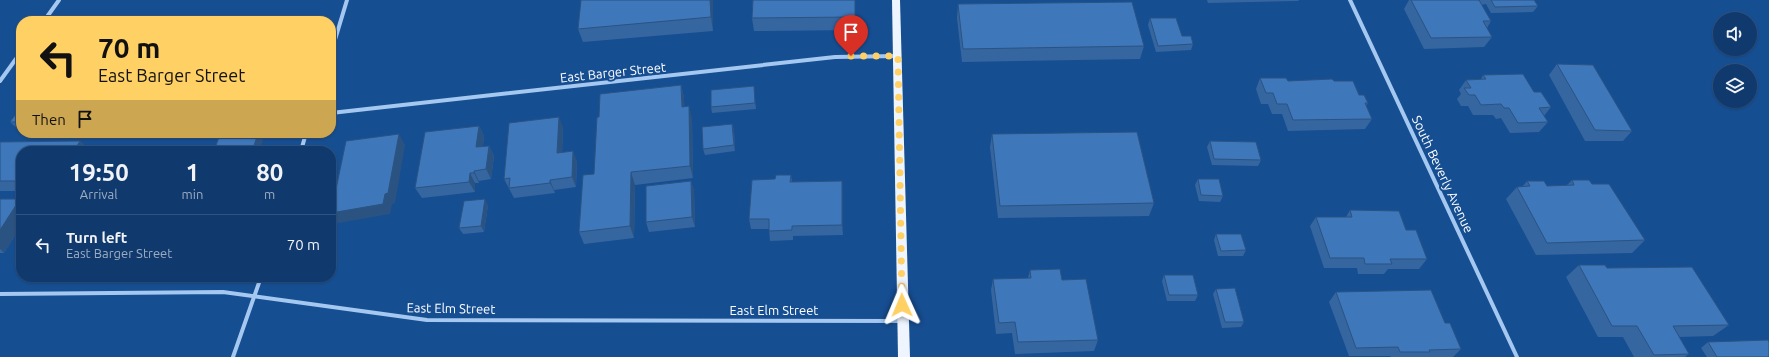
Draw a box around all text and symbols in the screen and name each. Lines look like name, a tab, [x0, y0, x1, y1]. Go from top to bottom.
map controls	[1713, 12, 1757, 108]
button: sound	[1713, 12, 1757, 56]
pin	[834, 15, 868, 56]
icon: arrive	[840, 21, 862, 43]
icon: left	[32, 32, 84, 84]
text: 70 m	[98, 32, 160, 63]
street label: East Barger Street	[559, 59, 667, 85]
button: layers	[1713, 64, 1757, 108]
text: East Barger Street	[98, 65, 245, 85]
icon: arrive	[74, 108, 96, 130]
text: Then	[32, 111, 66, 128]
street label: South Beverly Avenue	[1410, 113, 1476, 235]
text: 19:50	[69, 159, 129, 186]
text: 1	[186, 159, 199, 186]
text: 80	[256, 159, 283, 186]
text: Arrival	[80, 187, 118, 201]
text: min	[182, 187, 203, 201]
text: m	[264, 187, 275, 201]
text: Turn left	[66, 229, 127, 246]
icon: left	[32, 234, 54, 256]
text: 70 m	[287, 236, 320, 253]
text: East Barger Street	[66, 246, 172, 260]
position arrow	[881, 284, 923, 326]
street label: East Elm Street	[406, 300, 496, 316]
street label: East Elm Street	[730, 303, 818, 317]

